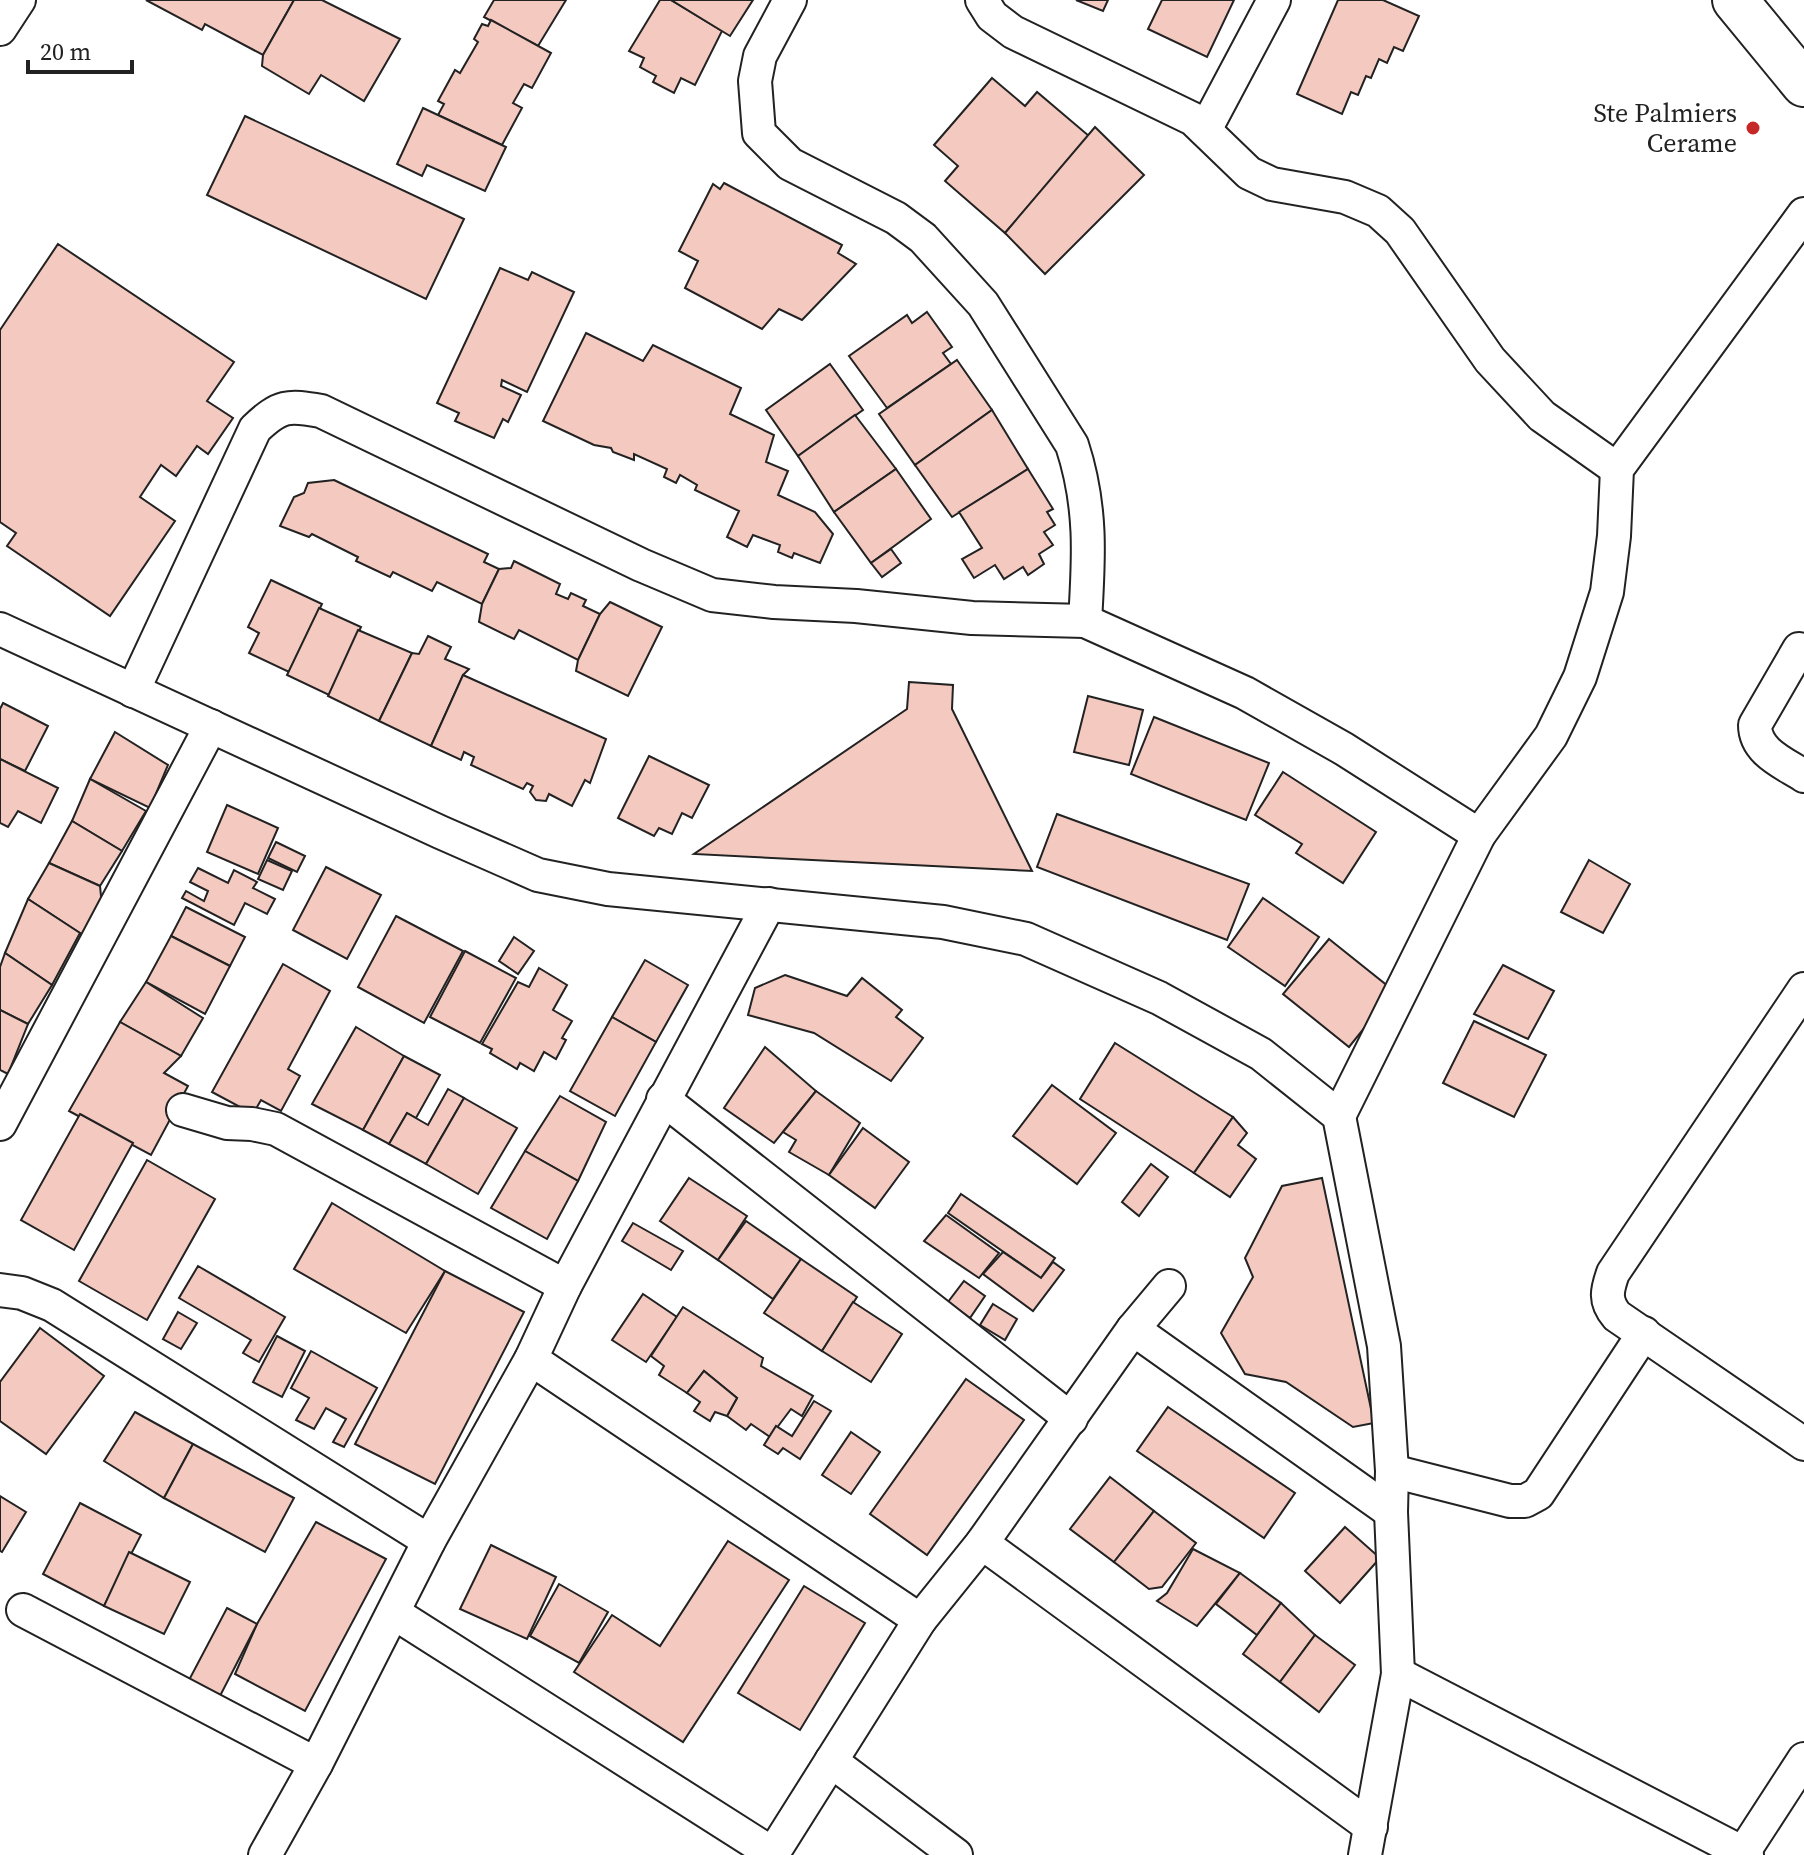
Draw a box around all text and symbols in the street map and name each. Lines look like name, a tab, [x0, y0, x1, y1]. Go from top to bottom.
scale bar	[28, 24, 132, 74]
text: 20 m	[40, 35, 91, 68]
place label: Ste Palmiers Cerame	[1593, 95, 1737, 161]
marker: Ste Palmiers Cerame	[1744, 119, 1762, 137]

